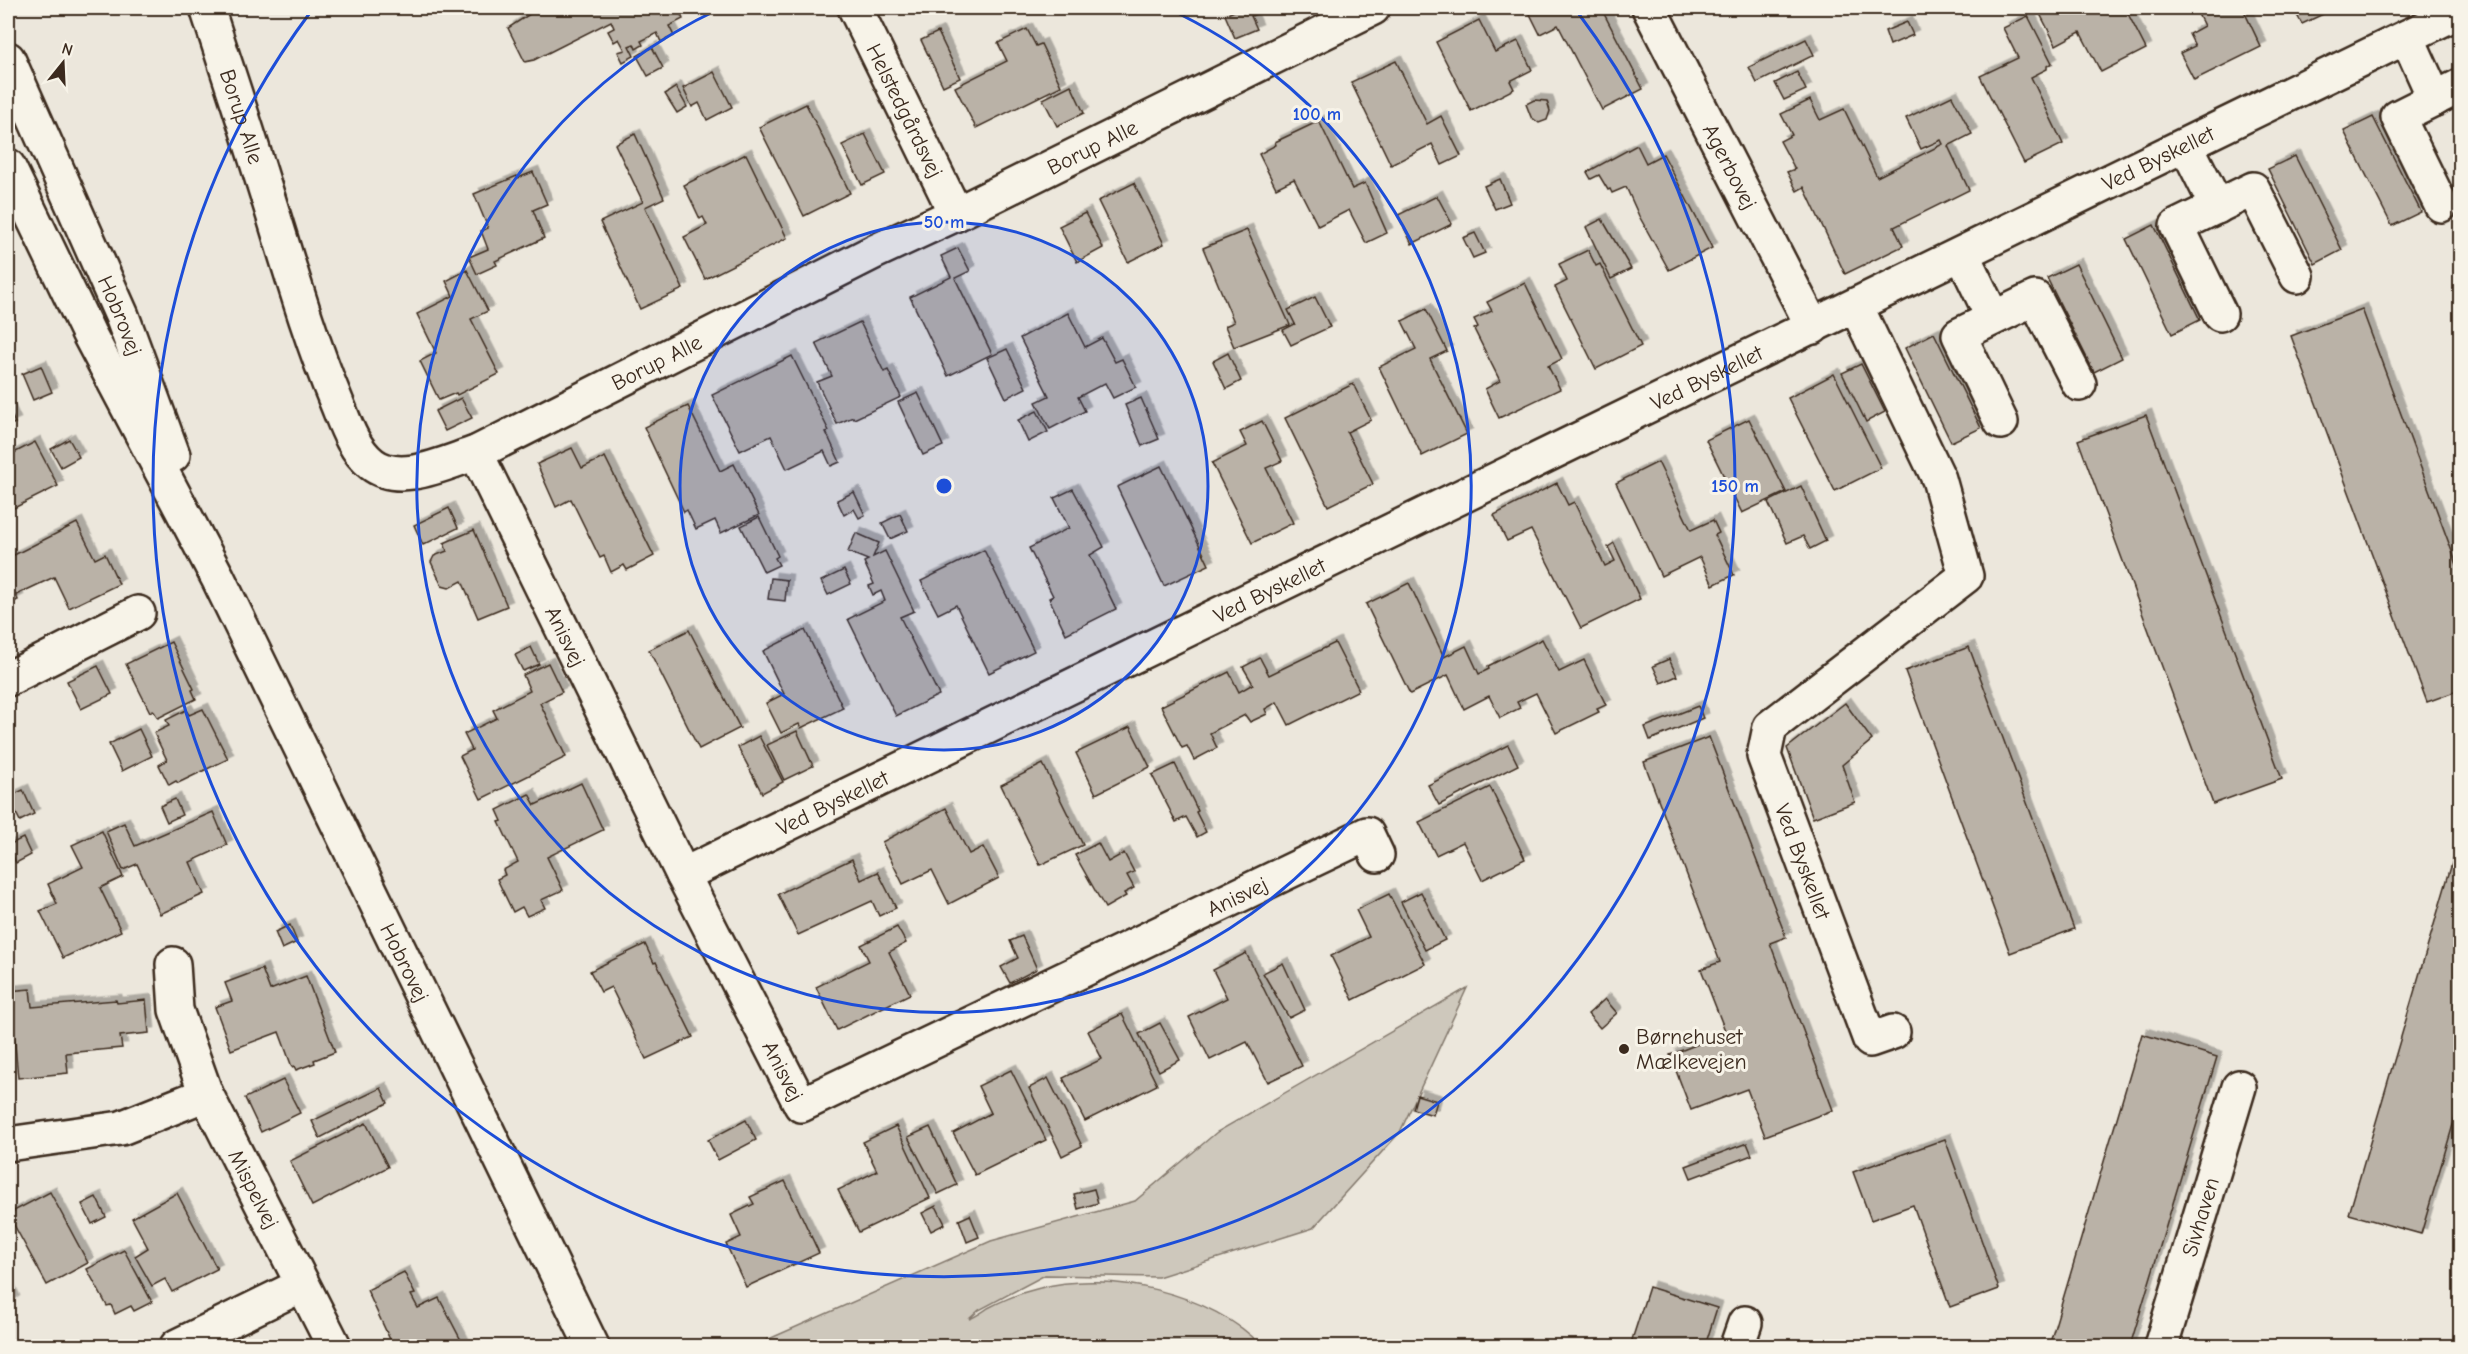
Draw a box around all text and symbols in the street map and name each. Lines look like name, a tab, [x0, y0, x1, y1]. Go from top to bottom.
north arrow	[33, 33, 93, 93]
street label: Helstedgårdsvej	[860, 39, 948, 182]
text: N	[60, 40, 75, 60]
street label: Borup Alle	[214, 66, 269, 167]
text: 100 m	[1293, 104, 1341, 125]
street label: Borup Alle	[1043, 114, 1142, 181]
street label: Agerbovej	[1697, 120, 1762, 214]
street label: Ved Byskellet	[2098, 120, 2219, 197]
text: 50 m	[924, 212, 964, 233]
street label: Hobrovej	[92, 272, 147, 359]
street label: Borup Alle	[607, 329, 706, 396]
street label: Ved Byskellet	[1647, 340, 1768, 417]
centre of rings	[934, 476, 954, 496]
text: 150 m	[1711, 476, 1759, 497]
street label: Ved Byskellet	[1210, 552, 1331, 629]
street label: Anisvej	[539, 602, 591, 671]
street label: Ved Byskellet	[772, 765, 894, 842]
street label: Ved Byskellet	[1769, 800, 1836, 924]
street label: Anisvej	[1203, 872, 1272, 923]
street label: Hobrovej	[374, 919, 434, 1006]
place label: Børnehuset Mælkevejen	[1636, 1024, 1747, 1075]
street label: Anisvej	[756, 1037, 809, 1106]
marker: Børnehuset Mælkevejen	[1617, 1042, 1631, 1056]
street label: Mispelvej	[222, 1145, 284, 1233]
street label: Sivhaven	[2177, 1174, 2225, 1260]

